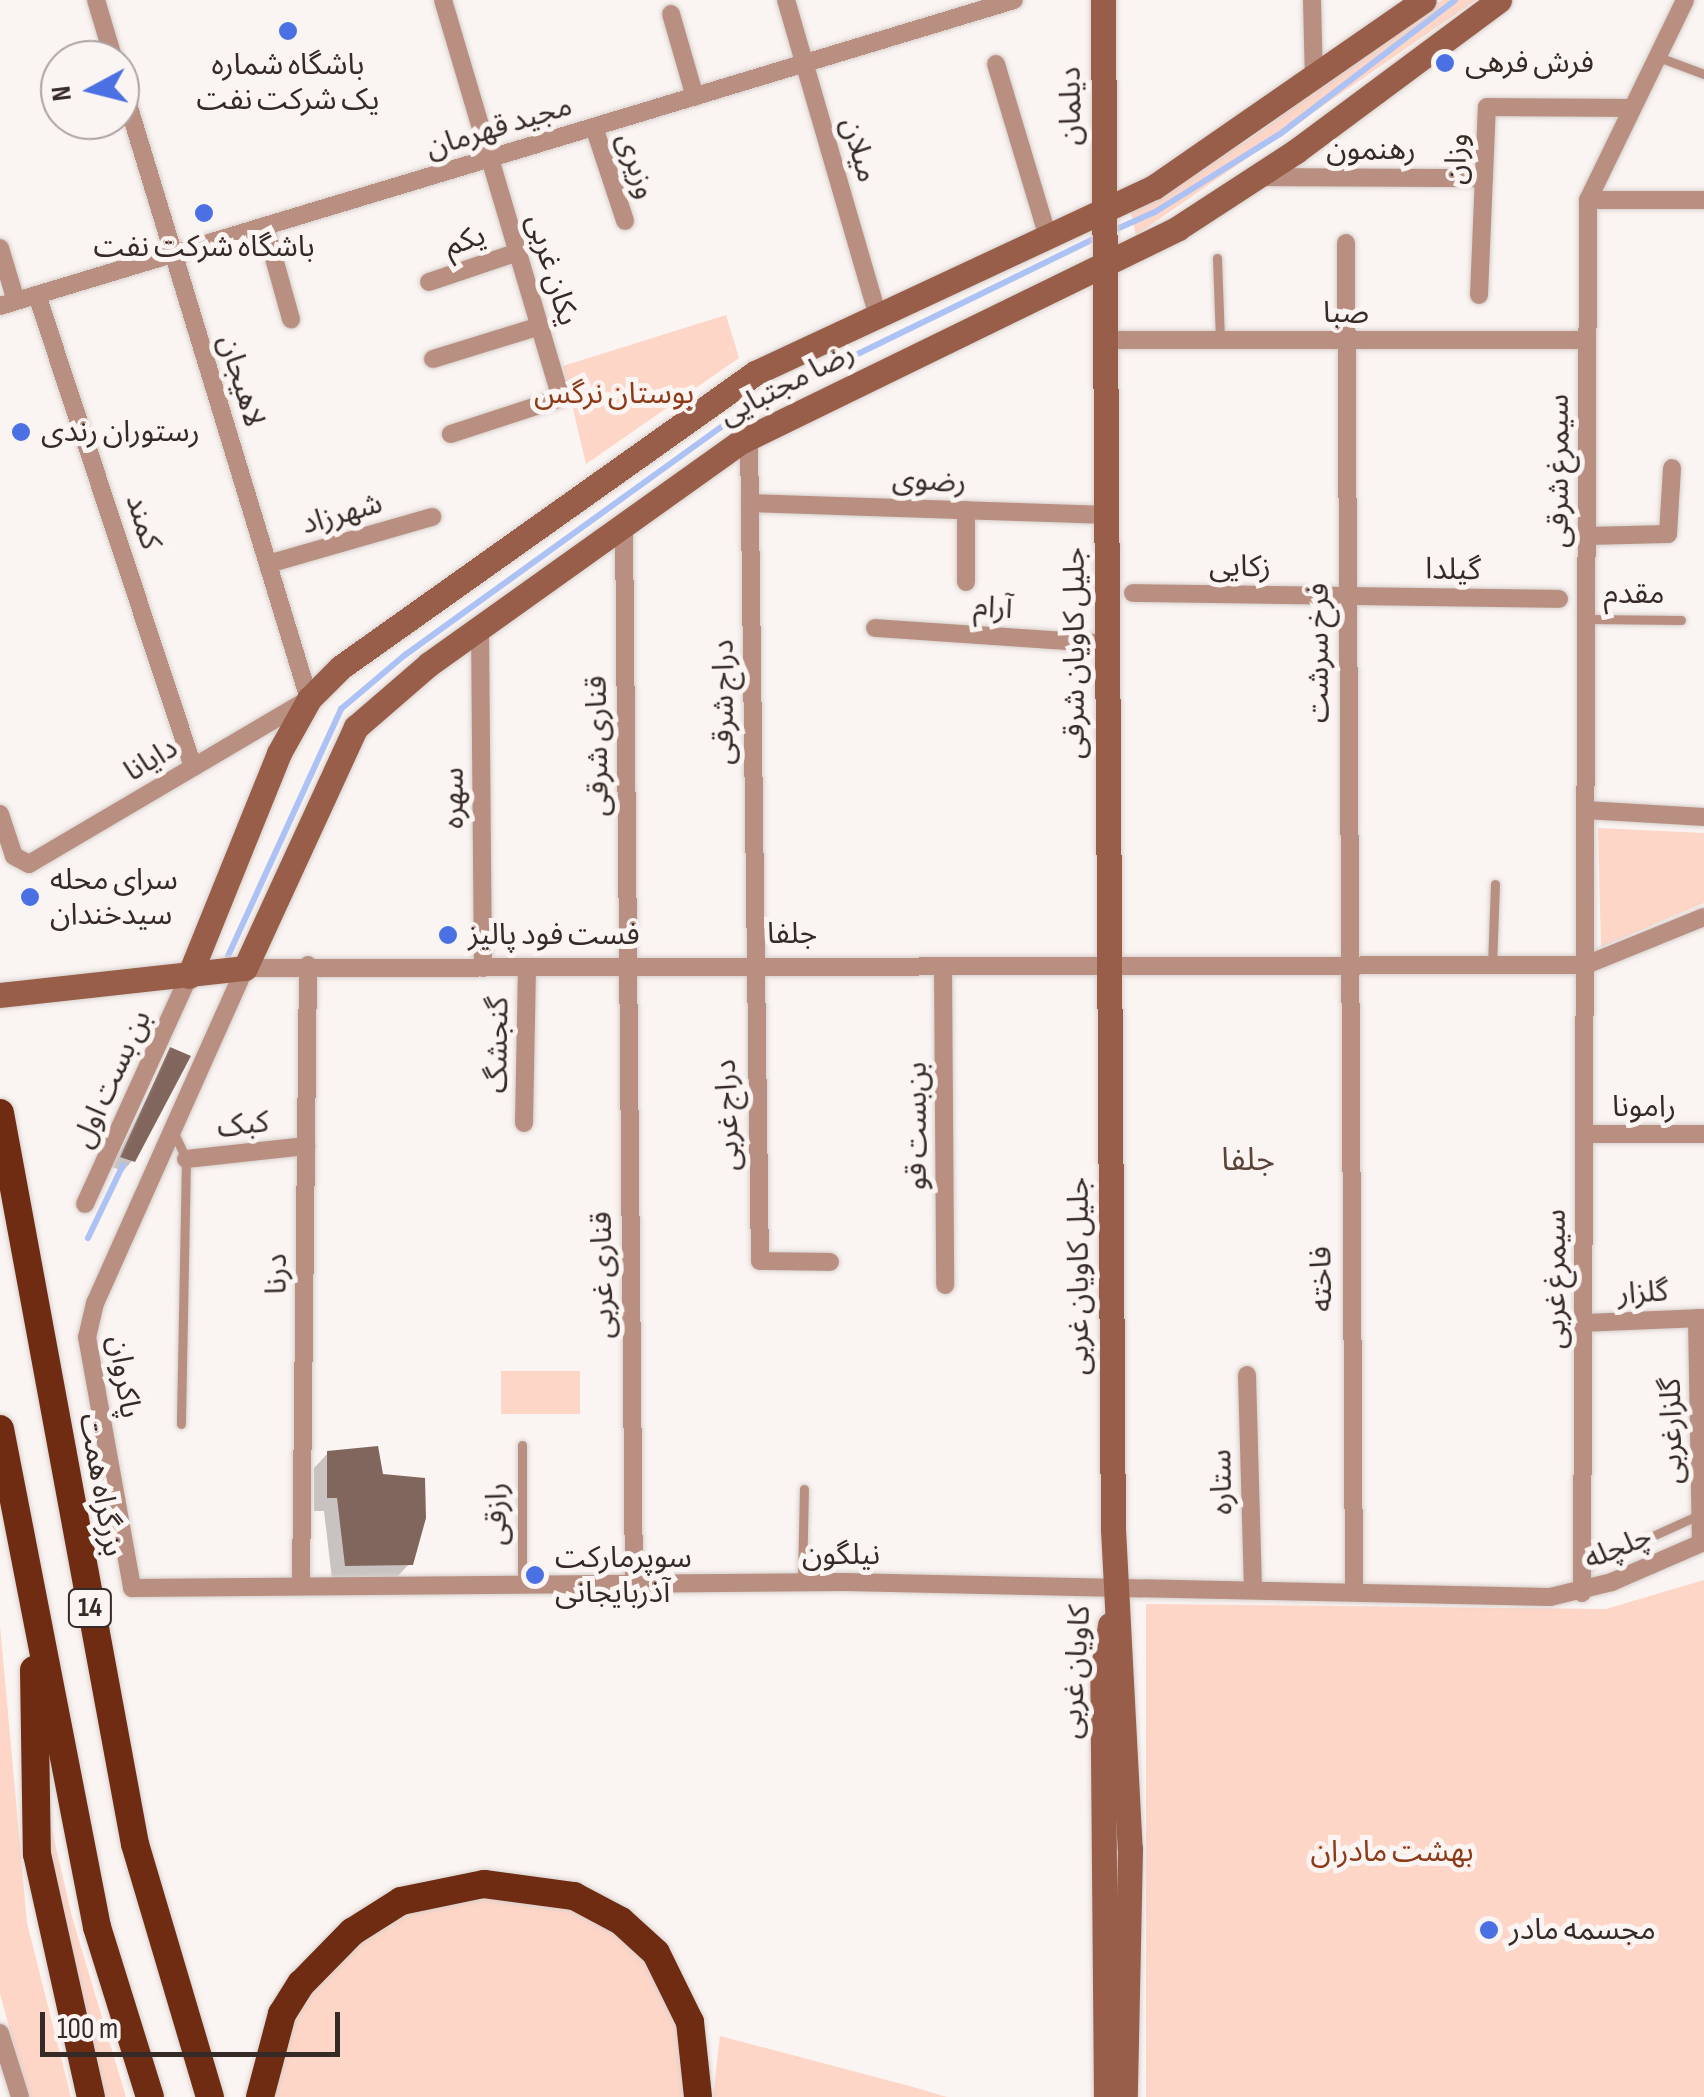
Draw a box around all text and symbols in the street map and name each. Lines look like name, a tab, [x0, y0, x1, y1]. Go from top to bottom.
marker: باشگاه شماره یک شرکت نفت	[277, 20, 299, 42]
north arrow	[40, 40, 140, 140]
place label: فرش فرهی	[1465, 45, 1594, 81]
place label: باشگاه شماره یک شرکت نفت	[197, 47, 379, 118]
marker: فرش فرهی	[1434, 52, 1456, 74]
street label: دیلمان	[1053, 67, 1089, 145]
text: N	[44, 84, 79, 103]
street label: مجید قهرمان	[421, 88, 577, 166]
street label: میلان	[833, 114, 885, 186]
street label: وزیری	[609, 128, 663, 204]
street label: رهنمون	[1326, 132, 1416, 168]
street label: وزان	[1438, 133, 1476, 185]
marker: باشگاه شرکت نفت	[193, 202, 215, 224]
street label: یکان غربی	[518, 210, 586, 330]
street label: یکم	[440, 217, 490, 265]
place label: باشگاه شرکت نفت	[93, 229, 315, 265]
street label: صبا	[1323, 295, 1369, 331]
street label: لاهیجان	[210, 331, 272, 431]
street label: رضا مجتبایی	[713, 335, 861, 433]
park label: بوستان نرگس	[534, 376, 694, 412]
street label: سیمرغ شرقی	[1541, 394, 1577, 548]
place label: رستوران رندی	[41, 414, 200, 450]
marker: رستوران رندی	[10, 421, 32, 443]
street label: رضوی	[891, 462, 967, 500]
street label: شهرزاد	[297, 485, 387, 543]
street label: کمند	[117, 490, 169, 554]
street label: جلیل کاویان شرقی	[1057, 547, 1093, 759]
street label: زکایی	[1209, 548, 1271, 586]
street label: گیلدا	[1425, 552, 1481, 588]
street label: مقدم	[1603, 576, 1665, 612]
street label: فرخ سرشت	[1301, 583, 1337, 723]
street label: آرام	[972, 589, 1014, 627]
street label: دراج شرقی	[706, 639, 742, 765]
street label: قناری شرقی	[579, 675, 617, 817]
street label: دایانا	[118, 730, 184, 790]
street label: سهره	[436, 767, 472, 829]
place label: سرای محله سیدخندان	[50, 862, 178, 932]
marker: سرای محله سیدخندان	[19, 886, 41, 908]
street label: جلفا	[767, 916, 817, 952]
place label: فست فود پالیز	[468, 917, 640, 953]
marker: فست فود پالیز	[437, 924, 459, 946]
street label: گنجشگ	[479, 996, 517, 1094]
street label: بن بست اول	[65, 1005, 159, 1153]
street label: دراج غربی	[708, 1058, 748, 1172]
street label: بن‌بست قو	[899, 1062, 935, 1190]
street label: رامونا	[1612, 1089, 1676, 1125]
street label: کبک	[215, 1104, 271, 1146]
district label: جلفا	[1221, 1142, 1275, 1180]
street label: جلیل کاویان غربی	[1061, 1177, 1097, 1375]
street label: سیمرغ غربی	[1538, 1209, 1574, 1349]
street label: قناری غربی	[584, 1211, 622, 1339]
street label: فاخته	[1303, 1246, 1341, 1312]
street label: درنا	[259, 1253, 295, 1295]
street label: گلزار	[1617, 1274, 1669, 1312]
street label: پاکروان	[100, 1333, 148, 1421]
street label: گلزارغربی	[1653, 1378, 1691, 1484]
street label: بزرگراه همت	[71, 1411, 131, 1559]
street label: ستاره	[1203, 1449, 1241, 1515]
street label: رازقی	[479, 1483, 515, 1545]
street label: چلچله	[1579, 1518, 1657, 1578]
street label: نیلگون	[802, 1537, 880, 1573]
place label: سوپرمارکت آذربایجانی	[555, 1540, 692, 1610]
marker: سوپرمارکت آذربایجانی	[524, 1564, 546, 1586]
road number: 14	[68, 1585, 112, 1631]
street label: کاویان غربی	[1053, 1604, 1099, 1740]
park label: بهشت مادران	[1310, 1834, 1474, 1870]
place label: مجسمه مادر	[1509, 1912, 1656, 1948]
marker: مجسمه مادر	[1478, 1919, 1500, 1941]
scale bar	[45, 1992, 345, 2054]
text: 100 m	[57, 2011, 118, 2047]

